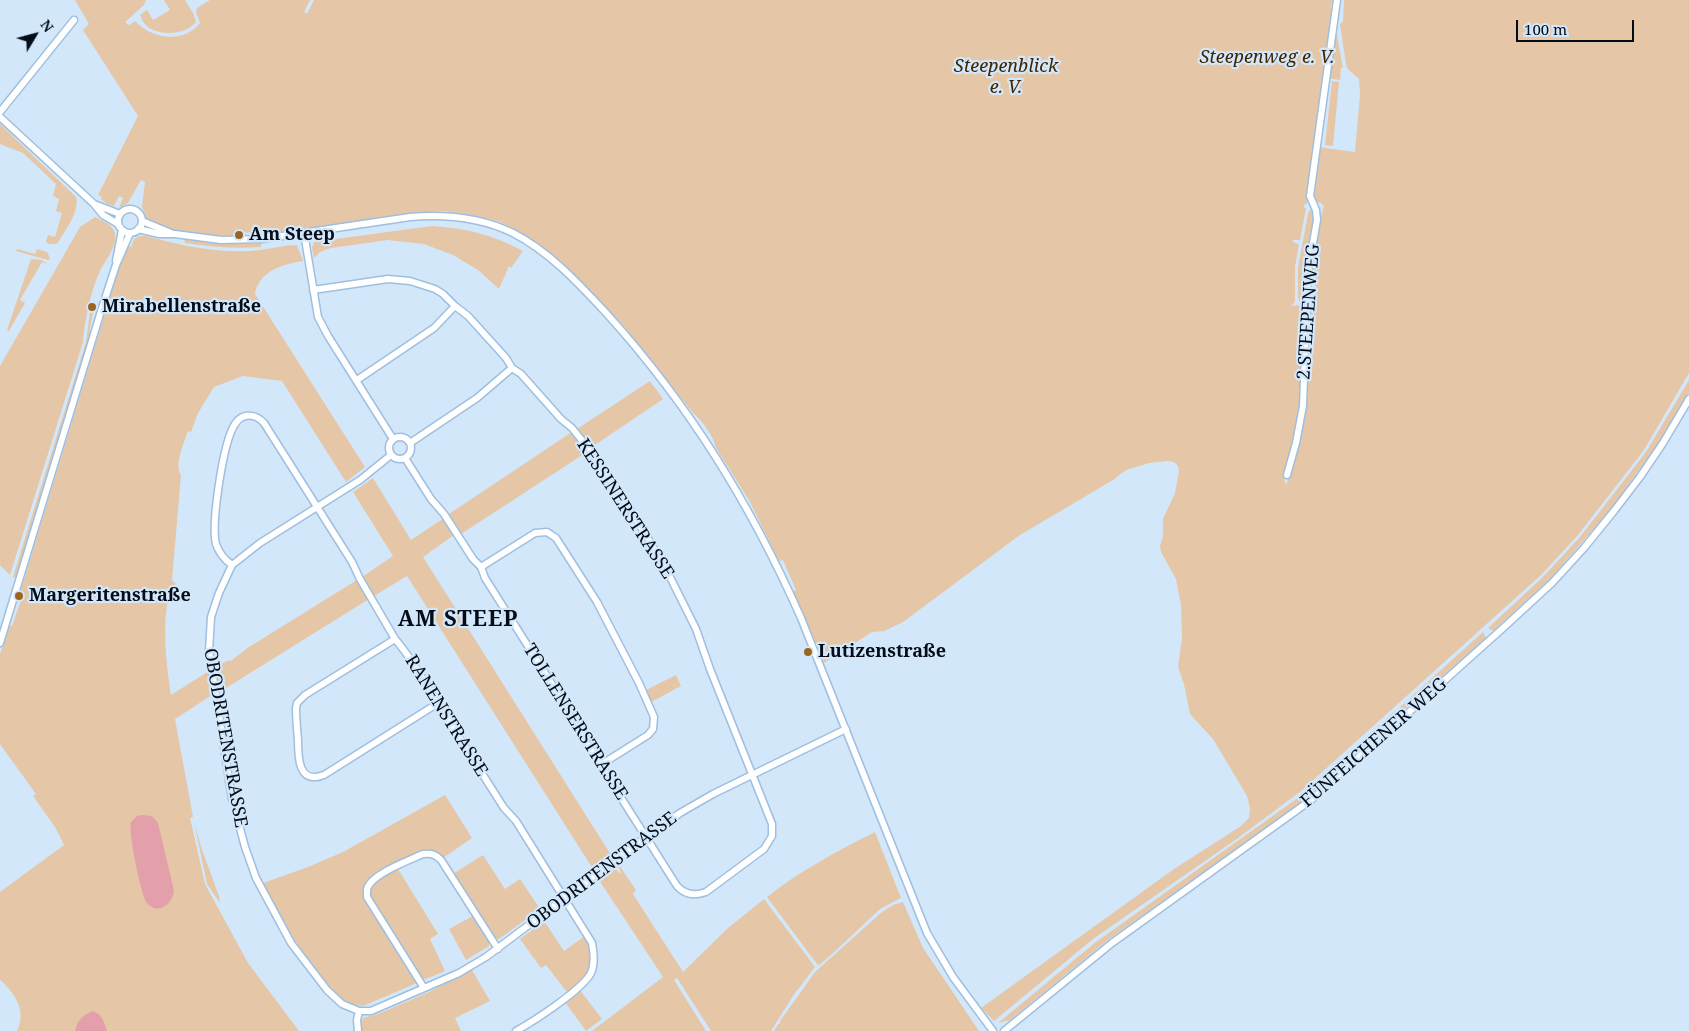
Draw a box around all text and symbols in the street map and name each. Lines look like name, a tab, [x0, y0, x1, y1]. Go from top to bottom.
north arrow	[10, 10, 60, 60]
scale bar	[1519, 10, 1636, 42]
text: N	[36, 16, 58, 36]
text: 100 m	[1524, 19, 1567, 39]
park label: Steepenweg e. V.	[1199, 47, 1335, 69]
park label: Steepenblick e. V.	[954, 56, 1058, 98]
place label: Am Steep	[249, 224, 335, 246]
marker: Am Steep	[233, 229, 245, 241]
street label: 2.STEEPENWEG	[1293, 243, 1325, 381]
place label: Mirabellenstraße	[102, 296, 261, 318]
marker: Mirabellenstraße	[86, 301, 98, 313]
street label: KESSINERSTRASSE	[572, 435, 678, 583]
place label: Margeritenstraße	[29, 585, 191, 607]
marker: Margeritenstraße	[13, 590, 25, 602]
district label: AM STEEP	[397, 607, 519, 633]
street label: TOLLENSERSTRASSE	[518, 640, 632, 804]
place label: Lutizenstraße	[818, 641, 946, 663]
marker: Lutizenstraße	[802, 646, 814, 658]
street label: OBODRITENSTRASSE	[199, 647, 251, 829]
street label: RANENSTRASSE	[400, 651, 492, 781]
street label: FÜNFEICHENER WEG	[1297, 674, 1451, 812]
street label: OBODRITENSTRASSE	[523, 808, 681, 934]

